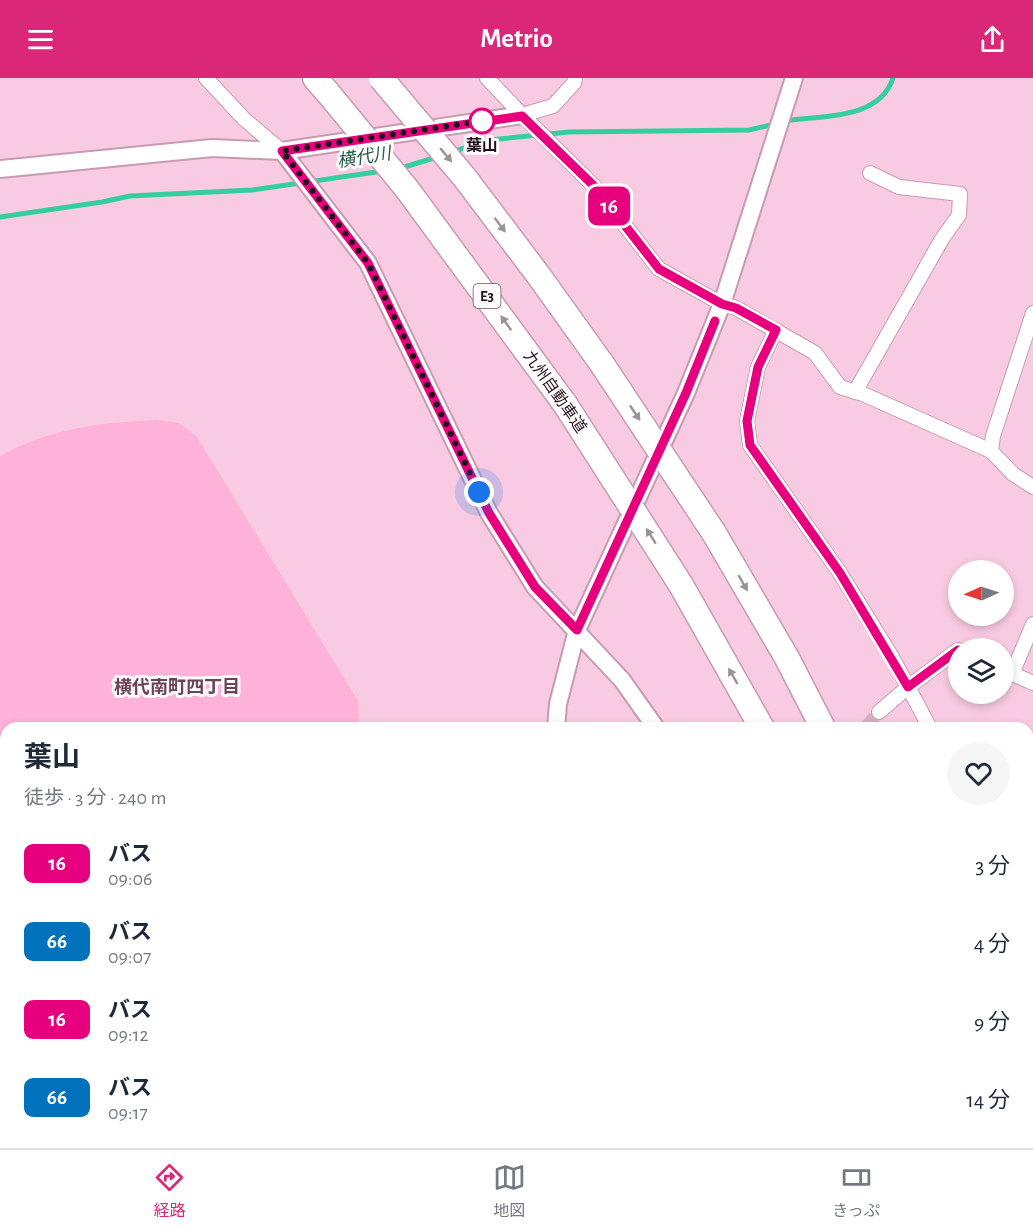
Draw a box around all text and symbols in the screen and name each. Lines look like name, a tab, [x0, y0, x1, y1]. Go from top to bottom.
icon: menu	[24, 23, 57, 56]
icon: share	[976, 23, 1009, 56]
text: Metrio	[480, 25, 553, 52]
marker: 葉山	[469, 108, 495, 134]
place label: 葉山	[466, 137, 498, 154]
water label: 横代川	[336, 143, 394, 171]
one-way arrow	[439, 147, 452, 163]
line badge: 16	[582, 186, 636, 226]
text: 16	[600, 196, 618, 217]
one-way arrow	[494, 217, 507, 233]
road number: E3	[474, 284, 500, 308]
one-way arrow	[500, 315, 512, 331]
street label: 九州自動車道	[521, 348, 590, 436]
one-way arrow	[629, 405, 640, 421]
your location	[464, 477, 494, 507]
one-way arrow	[645, 528, 656, 544]
north arrow	[948, 560, 1014, 626]
map controls	[948, 560, 1014, 704]
one-way arrow	[738, 575, 749, 591]
button: layers	[948, 638, 1014, 704]
one-way arrow	[728, 668, 739, 684]
district label: 横代南町四丁目	[114, 677, 240, 697]
button: heart	[947, 742, 1010, 805]
text: 葉山	[24, 744, 80, 772]
text: 徒歩 · 3 分 · 240 m	[24, 788, 166, 808]
text: バス	[108, 843, 152, 865]
text: 16	[48, 853, 66, 874]
text: 3 分	[975, 855, 1010, 877]
text: 09:06	[108, 869, 153, 889]
text: バス	[108, 921, 152, 943]
text: 66	[47, 931, 67, 952]
text: 4 分	[974, 933, 1010, 955]
text: 09:07	[108, 947, 151, 967]
text: バス	[108, 999, 152, 1021]
text: 16	[48, 1009, 66, 1030]
text: 9 分	[974, 1011, 1010, 1033]
text: 09:12	[108, 1025, 149, 1045]
text: バス	[108, 1077, 152, 1099]
text: 66	[47, 1087, 67, 1108]
text: 14 分	[966, 1089, 1010, 1111]
text: 09:17	[108, 1103, 148, 1123]
tab: 経路	[153, 1161, 186, 1221]
tab: 地図	[493, 1161, 526, 1221]
tab: きっぷ	[832, 1161, 880, 1221]

